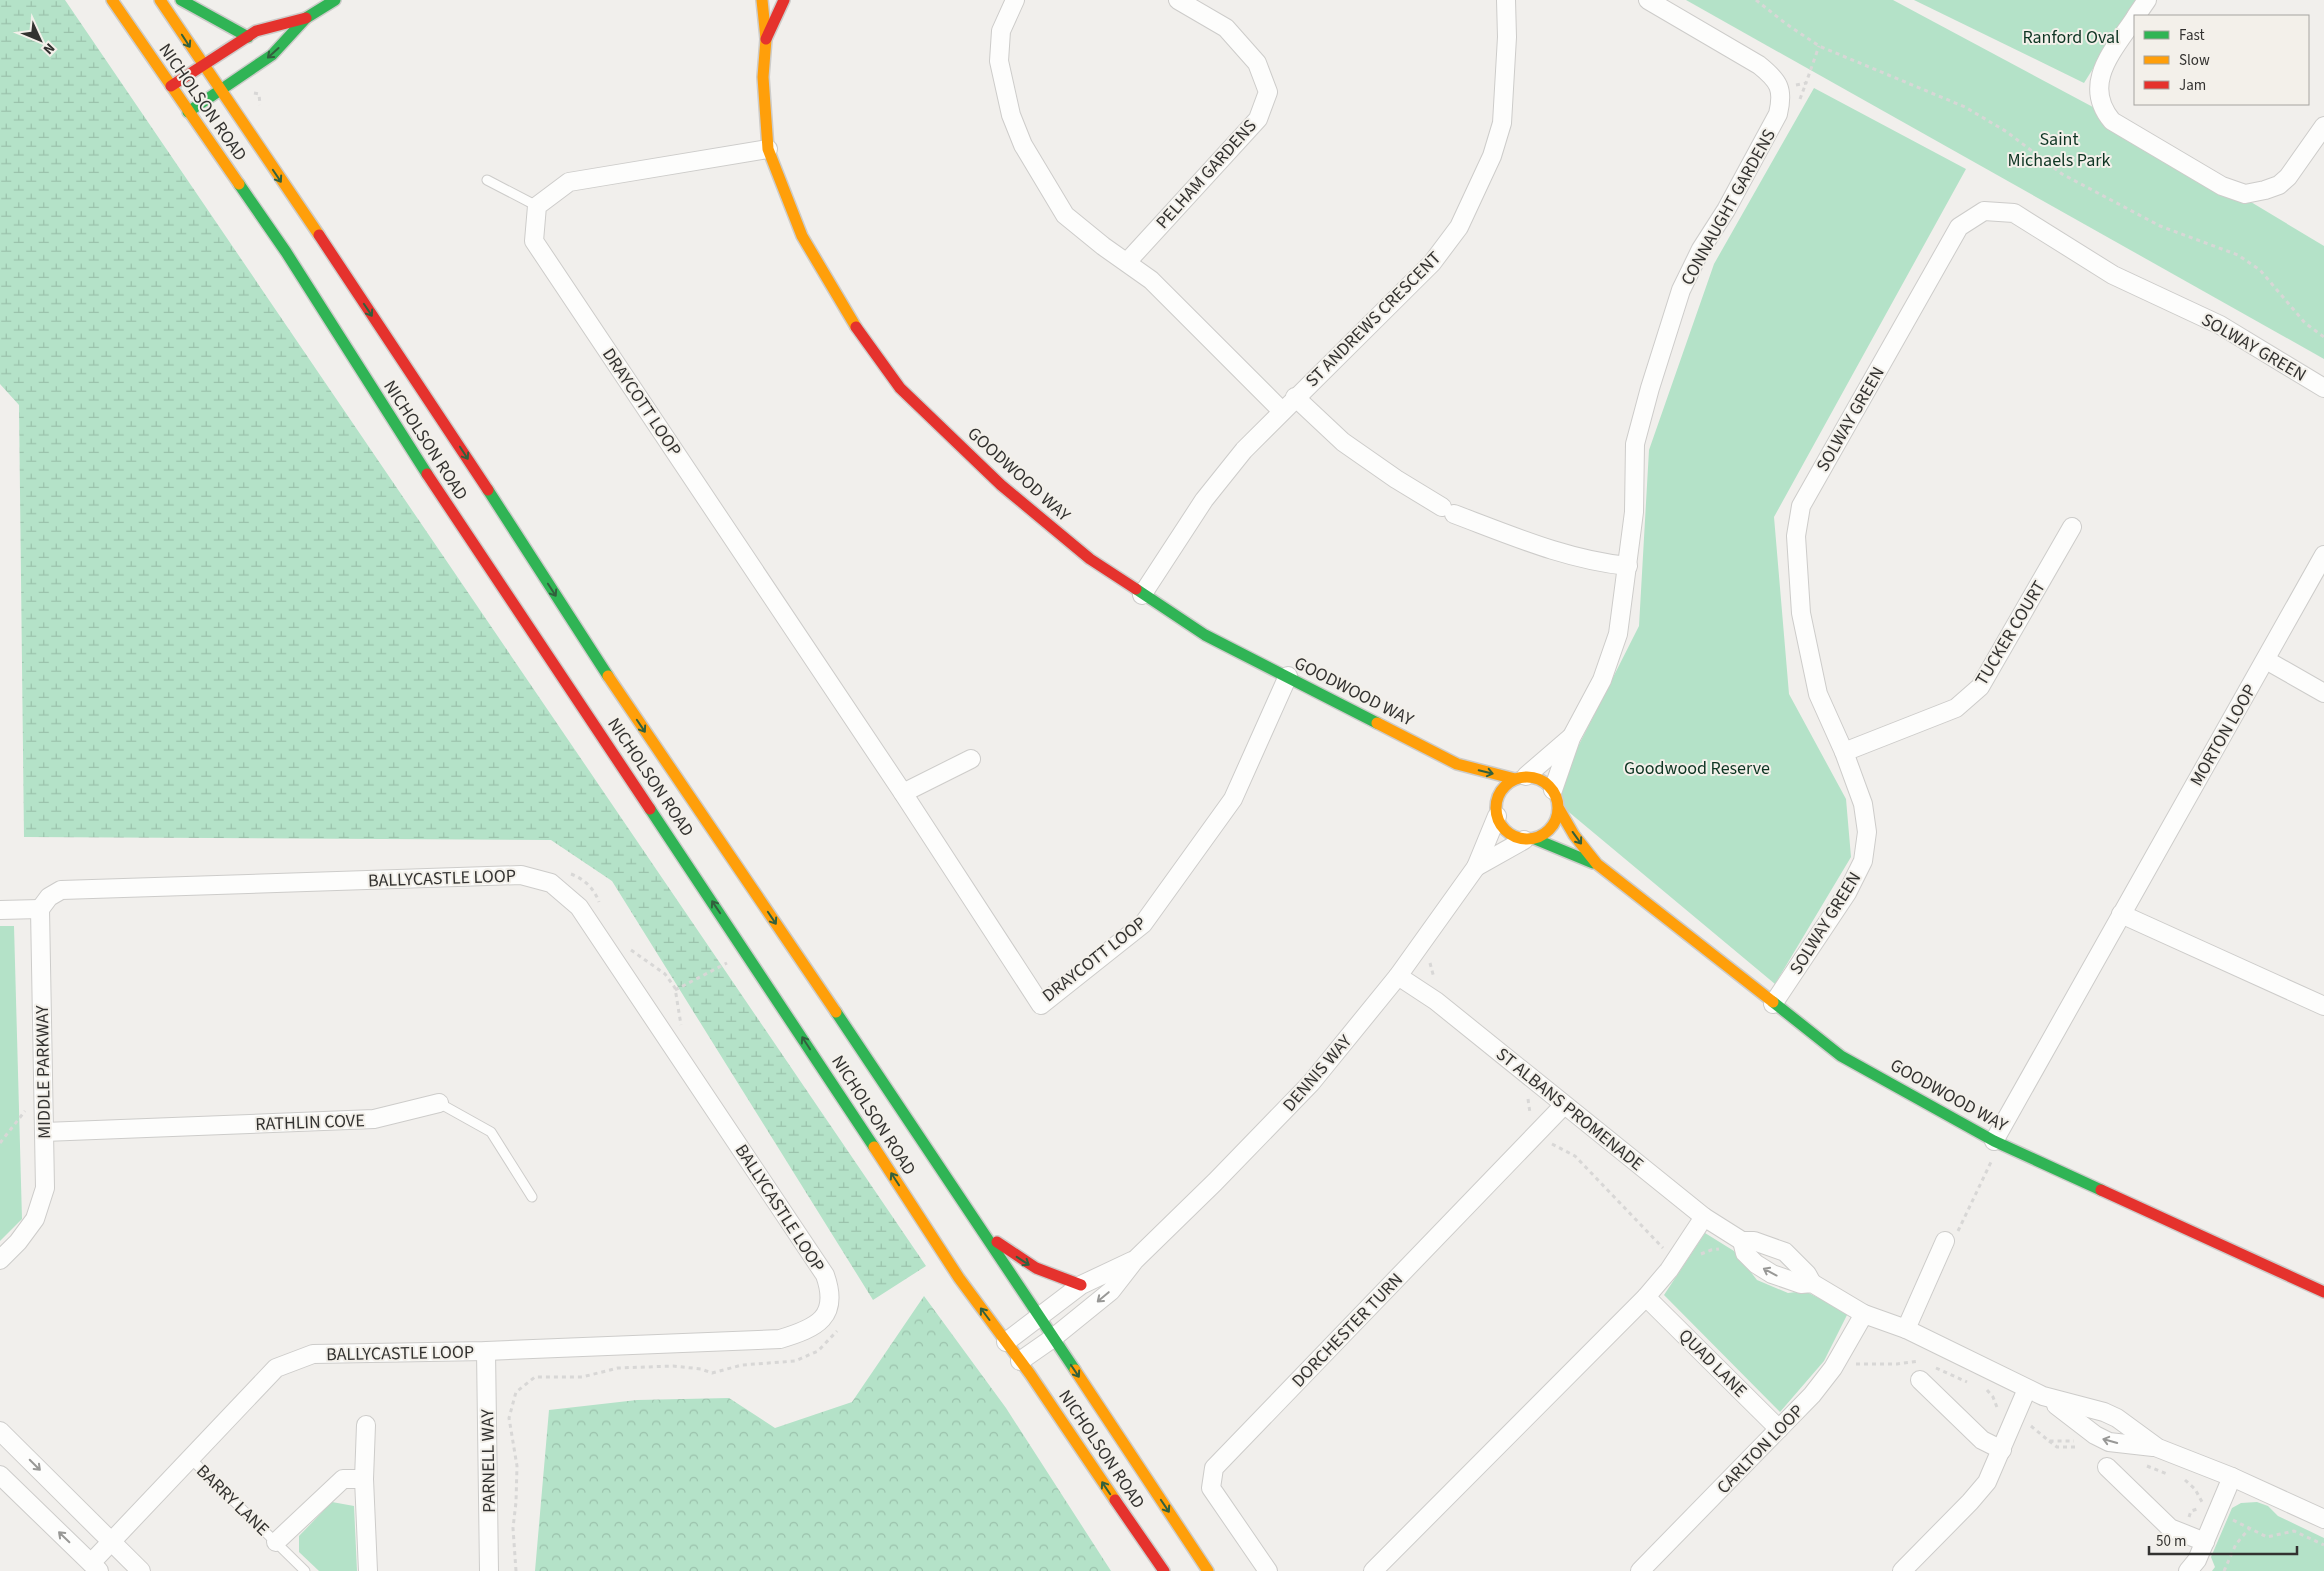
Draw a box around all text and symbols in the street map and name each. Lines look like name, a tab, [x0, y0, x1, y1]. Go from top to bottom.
north arrow	[15, 15, 65, 65]
legend	[2134, 15, 2309, 105]
park label: Ranford Oval	[2022, 25, 2120, 50]
text: Fast	[2179, 25, 2205, 46]
one-way arrow	[182, 33, 192, 47]
text: N	[38, 38, 59, 59]
street label: NICHOLSON ROAD	[153, 38, 253, 166]
one-way arrow	[266, 47, 279, 59]
text: Slow	[2179, 50, 2210, 71]
text: Jam	[2179, 75, 2206, 96]
street label: PELHAM GARDENS	[1150, 114, 1262, 235]
street label: CONNAUGHT GARDENS	[1675, 125, 1782, 290]
park label: Saint Michaels Park	[2008, 127, 2111, 173]
one-way arrow	[272, 168, 282, 182]
street label: ST ANDREWS CRESCENT	[1300, 246, 1447, 393]
one-way arrow	[363, 303, 373, 317]
street label: SOLWAY GREEN	[2197, 307, 2311, 388]
street label: DRAYCOTT LOOP	[596, 343, 687, 461]
street label: SOLWAY GREEN	[1810, 362, 1891, 476]
street label: NICHOLSON ROAD	[377, 375, 474, 505]
street label: GOODWOOD WAY	[962, 421, 1076, 528]
one-way arrow	[459, 446, 469, 460]
street label: TUCKER COURT	[1969, 576, 2052, 690]
one-way arrow	[547, 583, 558, 597]
street label: GOODWOOD WAY	[1290, 651, 1418, 732]
street label: MORTON LOOP	[2184, 680, 2263, 791]
street label: NICHOLSON ROAD	[602, 713, 700, 842]
one-way arrow	[636, 719, 646, 733]
park label: Goodwood Reserve	[1624, 756, 1770, 781]
one-way arrow	[1478, 767, 1494, 777]
one-way arrow	[1571, 831, 1582, 844]
street label: BALLYCASTLE LOOP	[368, 863, 516, 894]
street label: SOLWAY GREEN	[1784, 867, 1867, 980]
one-way arrow	[711, 901, 721, 915]
one-way arrow	[767, 911, 778, 925]
street label: DRAYCOTT LOOP	[1037, 911, 1152, 1008]
street label: MIDDLE PARKWAY	[30, 1005, 57, 1139]
street label: DENNIS WAY	[1277, 1029, 1358, 1117]
one-way arrow	[801, 1036, 811, 1050]
street label: ST ALBANS PROMENADE	[1491, 1042, 1649, 1177]
street label: NICHOLSON ROAD	[825, 1050, 922, 1180]
street label: GOODWOOD WAY	[1885, 1053, 2012, 1138]
street label: RATHLIN COVE	[255, 1108, 365, 1137]
street label: BALLYCASTLE LOOP	[729, 1139, 830, 1277]
one-way arrow	[889, 1172, 900, 1186]
one-way arrow	[1016, 1256, 1030, 1266]
one-way arrow	[1763, 1267, 1778, 1277]
street label: DORCHESTER TURN	[1286, 1268, 1408, 1393]
one-way arrow	[1097, 1291, 1110, 1303]
one-way arrow	[980, 1308, 991, 1321]
street label: QUAD LANE	[1673, 1324, 1752, 1403]
street label: BALLYCASTLE LOOP	[326, 1340, 474, 1367]
one-way arrow	[1070, 1364, 1080, 1378]
street label: NICHOLSON ROAD	[1053, 1385, 1151, 1514]
street label: CARLTON LOOP	[1711, 1399, 1810, 1500]
street label: PARNELL WAY	[475, 1408, 502, 1513]
one-way arrow	[2103, 1435, 2119, 1445]
one-way arrow	[29, 1459, 41, 1472]
street label: BARRY LANE	[191, 1459, 275, 1542]
one-way arrow	[1101, 1481, 1111, 1495]
one-way arrow	[1160, 1499, 1170, 1513]
scale bar	[2149, 1524, 2296, 1556]
one-way arrow	[58, 1531, 71, 1543]
text: 50 m	[2156, 1531, 2186, 1552]

